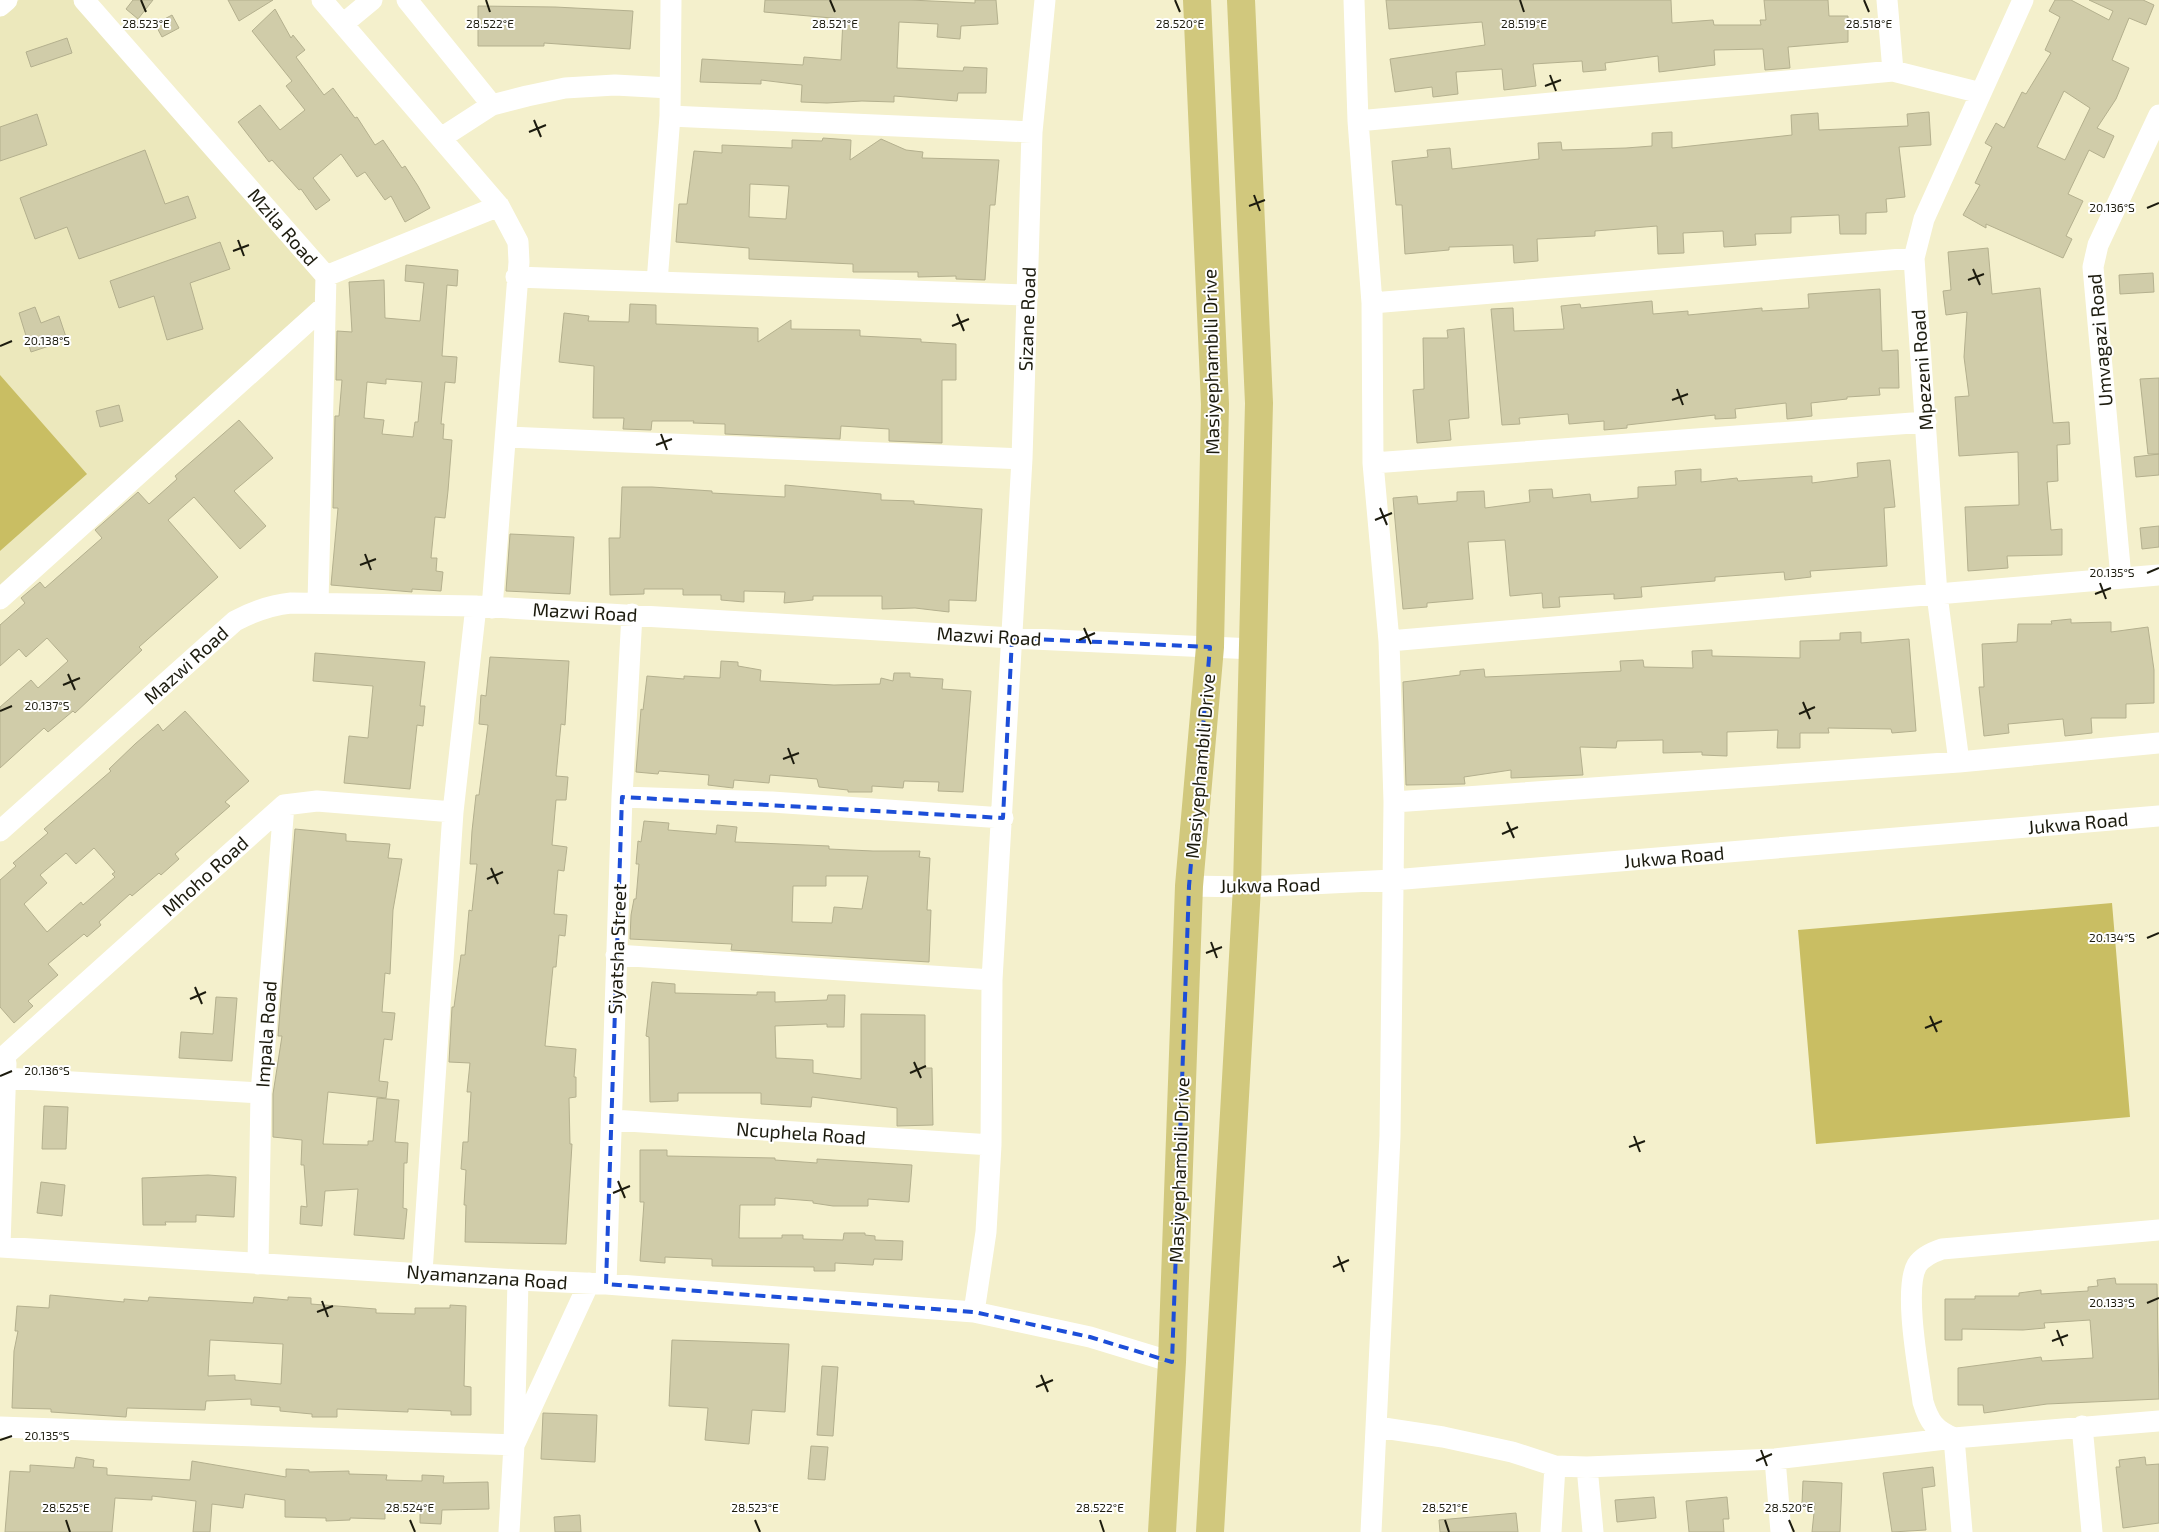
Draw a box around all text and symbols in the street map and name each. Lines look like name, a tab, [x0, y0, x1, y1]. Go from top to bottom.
text: 28.523°E	[122, 16, 170, 30]
text: 28.522°E	[466, 16, 514, 30]
text: 28.521°E	[812, 16, 858, 30]
text: 28.520°E	[1156, 16, 1204, 30]
text: 28.519°E	[1501, 16, 1547, 30]
text: 28.518°E	[1846, 16, 1892, 30]
street label: Mzila Road	[243, 183, 323, 270]
text: 20.136°S	[2089, 200, 2135, 214]
street label: Sizane Road	[1013, 266, 1040, 372]
street label: Masiyephambili Drive	[1197, 269, 1224, 455]
street label: Umvagazi Road	[2082, 273, 2117, 407]
street label: Mpezeni Road	[1906, 309, 1937, 431]
text: 20.138°S	[24, 333, 70, 347]
text: 20.135°S	[2089, 565, 2135, 579]
street label: Mazwi Road	[532, 597, 638, 626]
street label: Mazwi Road	[139, 621, 232, 708]
street label: Mazwi Road	[936, 621, 1042, 650]
street label: Masiyephambili Drive	[1180, 672, 1219, 860]
text: 20.137°S	[25, 698, 70, 712]
street label: Jukwa Road	[2027, 807, 2129, 838]
street label: Mhoho Road	[157, 831, 253, 920]
street label: Jukwa Road	[1623, 841, 1725, 872]
street label: Jukwa Road	[1219, 872, 1321, 897]
street label: Siyatsha Street	[603, 883, 630, 1015]
text: 20.134°S	[2089, 930, 2135, 944]
street label: Impala Road	[250, 980, 281, 1088]
text: 20.136°S	[24, 1063, 70, 1077]
street label: Masiyephambili Drive	[1164, 1077, 1193, 1263]
street label: Ncuphela Road	[735, 1116, 867, 1149]
street label: Nyamanzana Road	[406, 1259, 568, 1294]
text: 20.133°S	[2089, 1295, 2135, 1309]
text: 20.135°S	[24, 1428, 70, 1442]
text: 28.525°E	[42, 1500, 90, 1514]
text: 28.524°E	[386, 1500, 434, 1514]
text: 28.523°E	[731, 1500, 779, 1514]
text: 28.522°E	[1076, 1500, 1124, 1514]
text: 28.521°E	[1422, 1500, 1468, 1514]
text: 28.520°E	[1765, 1500, 1813, 1514]

